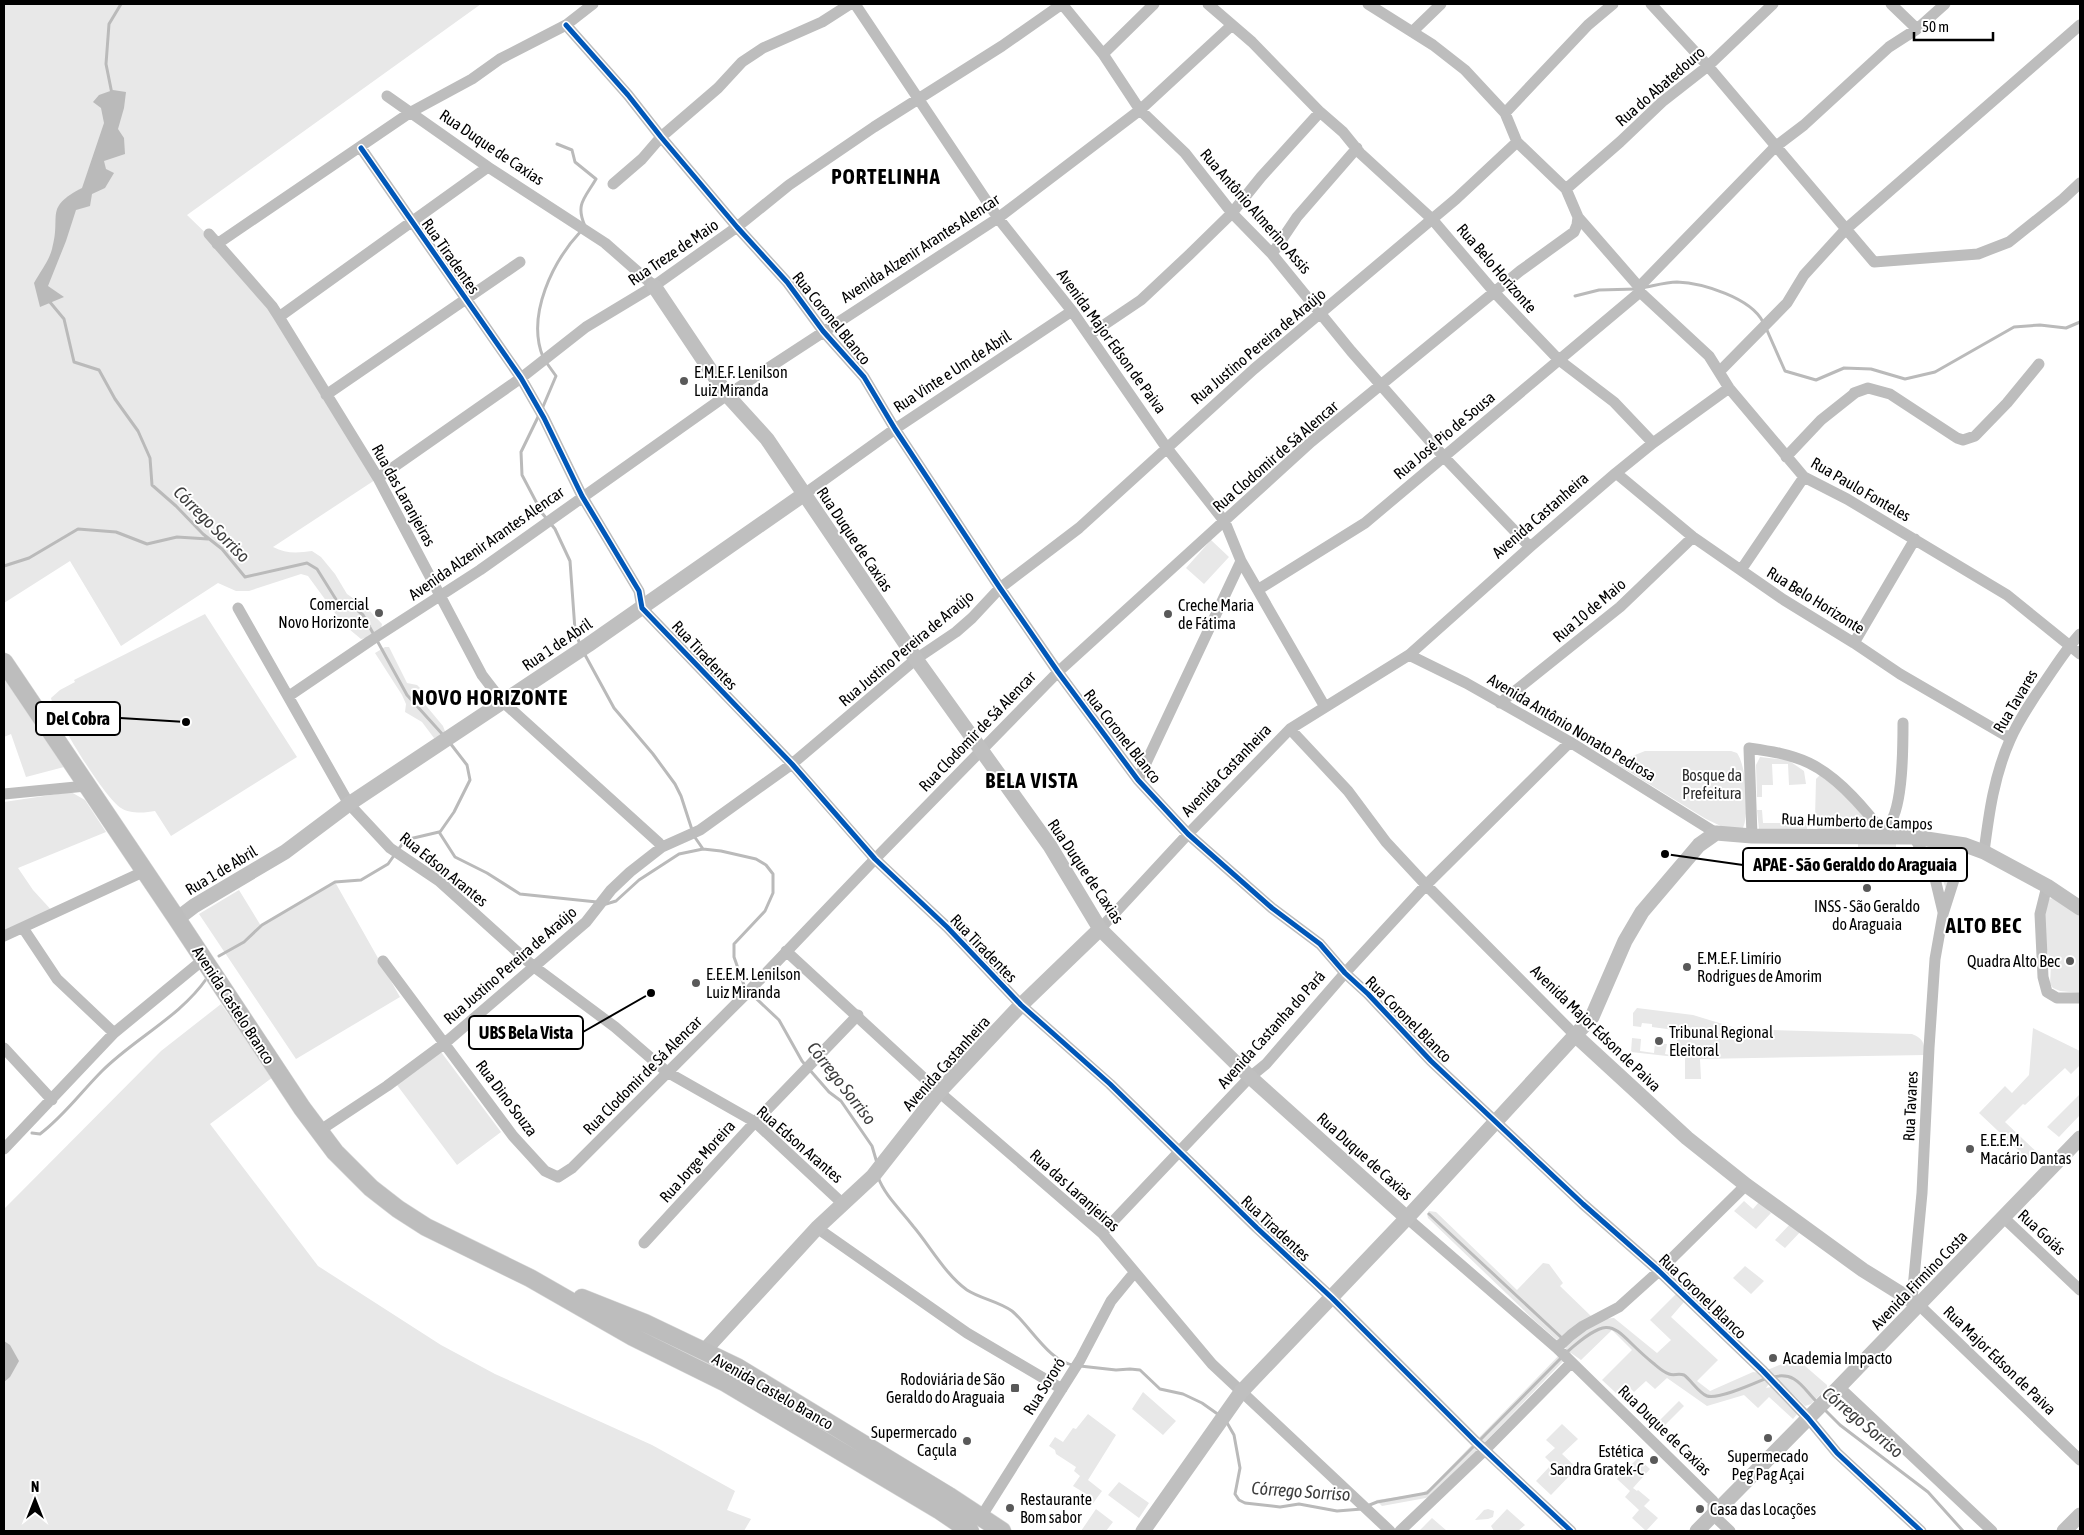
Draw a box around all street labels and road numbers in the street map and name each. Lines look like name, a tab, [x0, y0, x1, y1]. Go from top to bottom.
street label: Rua do Abatedouro	[1612, 42, 1708, 130]
street label: Rua Duque de Caxias	[436, 106, 548, 190]
street label: Rua Antônio Almerino Assis	[1197, 145, 1315, 277]
street label: Avenida Alzenir Arantes Alencar	[837, 190, 1003, 306]
street label: Rua Tiradentes	[419, 215, 484, 297]
street label: Rua Treze de Maio	[624, 215, 722, 289]
street label: Rua Belo Horizonte	[1454, 220, 1540, 316]
street label: Avenida Major Edson de Paiva	[1053, 266, 1170, 417]
street label: Rua Coronel Blanco	[789, 268, 875, 368]
street label: Rua Justino Pereira de Araújo	[1187, 284, 1330, 408]
street label: Rua Vinte e Um de Abril	[890, 326, 1015, 416]
street label: Rua José Pio de Sousa	[1390, 388, 1498, 482]
street label: Rua Clodomir de Sá Alencar	[1209, 397, 1341, 515]
street label: Rua das Laranjeiras	[368, 441, 440, 550]
street label: Rua Paulo Fonteles	[1808, 453, 1914, 525]
street label: Avenida Castanheira	[1488, 469, 1592, 561]
street label: Avenida Alzenir Arantes Alencar	[405, 482, 567, 604]
street label: Rua Duque de Caxias	[813, 484, 897, 595]
street label: Rua Belo Horizonte	[1764, 563, 1868, 637]
street label: Rua 10 de Maio	[1549, 575, 1629, 645]
street label: Rua Justino Pereira de Araújo	[835, 586, 978, 710]
street label: Rua 1 de Abril	[519, 614, 596, 674]
street label: Rua Tiradentes	[669, 617, 742, 693]
street label: Rua Tavares	[1989, 666, 2041, 736]
street label: Rua Clodomir de Sá Alencar	[915, 667, 1039, 795]
street label: Avenida Antônio Nonato Pedrosa	[1485, 670, 1659, 784]
street label: Rua Coronel Blanco	[1081, 685, 1165, 787]
street label: Avenida Castanheira	[1178, 720, 1274, 820]
street label: Rua Humberto de Campos	[1781, 809, 1933, 834]
street label: Rua Duque de Caxias	[1044, 816, 1128, 927]
street label: Rua Edson Arantes	[396, 828, 492, 910]
street label: Rua 1 de Abril	[182, 841, 261, 898]
street label: Rua Justino Pereira de Araújo	[440, 902, 581, 1028]
street label: Rua Tiradentes	[947, 910, 1021, 986]
street label: Avenida Castelo Branco	[189, 943, 279, 1067]
street label: Avenida Major Edson de Paiva	[1527, 961, 1665, 1095]
street label: Avenida Castanha do Pará	[1214, 967, 1328, 1091]
street label: Rua Coronel Blanco	[1362, 972, 1456, 1066]
street label: Rua Clodomir de Sá Alencar	[579, 1012, 705, 1138]
street label: Avenida Castanheira	[899, 1012, 993, 1114]
street label: Rua Dino Souza	[473, 1056, 541, 1140]
street label: Rua Tavares	[1899, 1070, 1921, 1142]
street label: Rua Edson Arantes	[753, 1102, 847, 1186]
street label: Rua Duque de Caxias	[1313, 1109, 1417, 1204]
street label: Rua Jorge Moreira	[656, 1116, 739, 1206]
street label: Rua das Laranjeiras	[1026, 1145, 1123, 1236]
street label: Rua Tiradentes	[1238, 1192, 1314, 1265]
street label: Rua Goiás	[2015, 1206, 2070, 1259]
street label: Avenida Firmino Costa	[1867, 1227, 1971, 1333]
street label: Rua Coronel Blanco	[1656, 1250, 1750, 1342]
street label: Rua Major Edson de Paiva	[1940, 1302, 2060, 1419]
street label: Avenida Castelo Branco	[709, 1349, 837, 1433]
street label: Rua Sororó	[1019, 1354, 1069, 1418]
street label: Rua Duque de Caxias	[1614, 1381, 1715, 1480]

